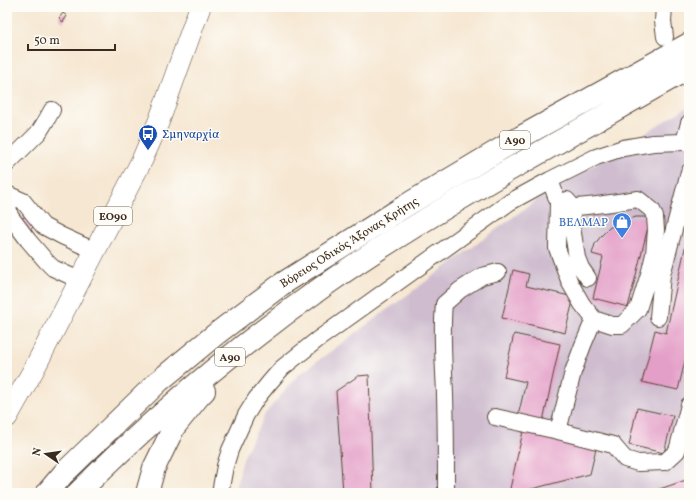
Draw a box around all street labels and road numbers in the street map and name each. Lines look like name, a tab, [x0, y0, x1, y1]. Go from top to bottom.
road number: Α90	[500, 131, 530, 149]
street label: Βόρειος Οδικός Άξονας Κρήτης	[277, 194, 422, 292]
road number: ΕΟ90	[94, 207, 132, 225]
road number: Α90	[215, 348, 245, 366]

